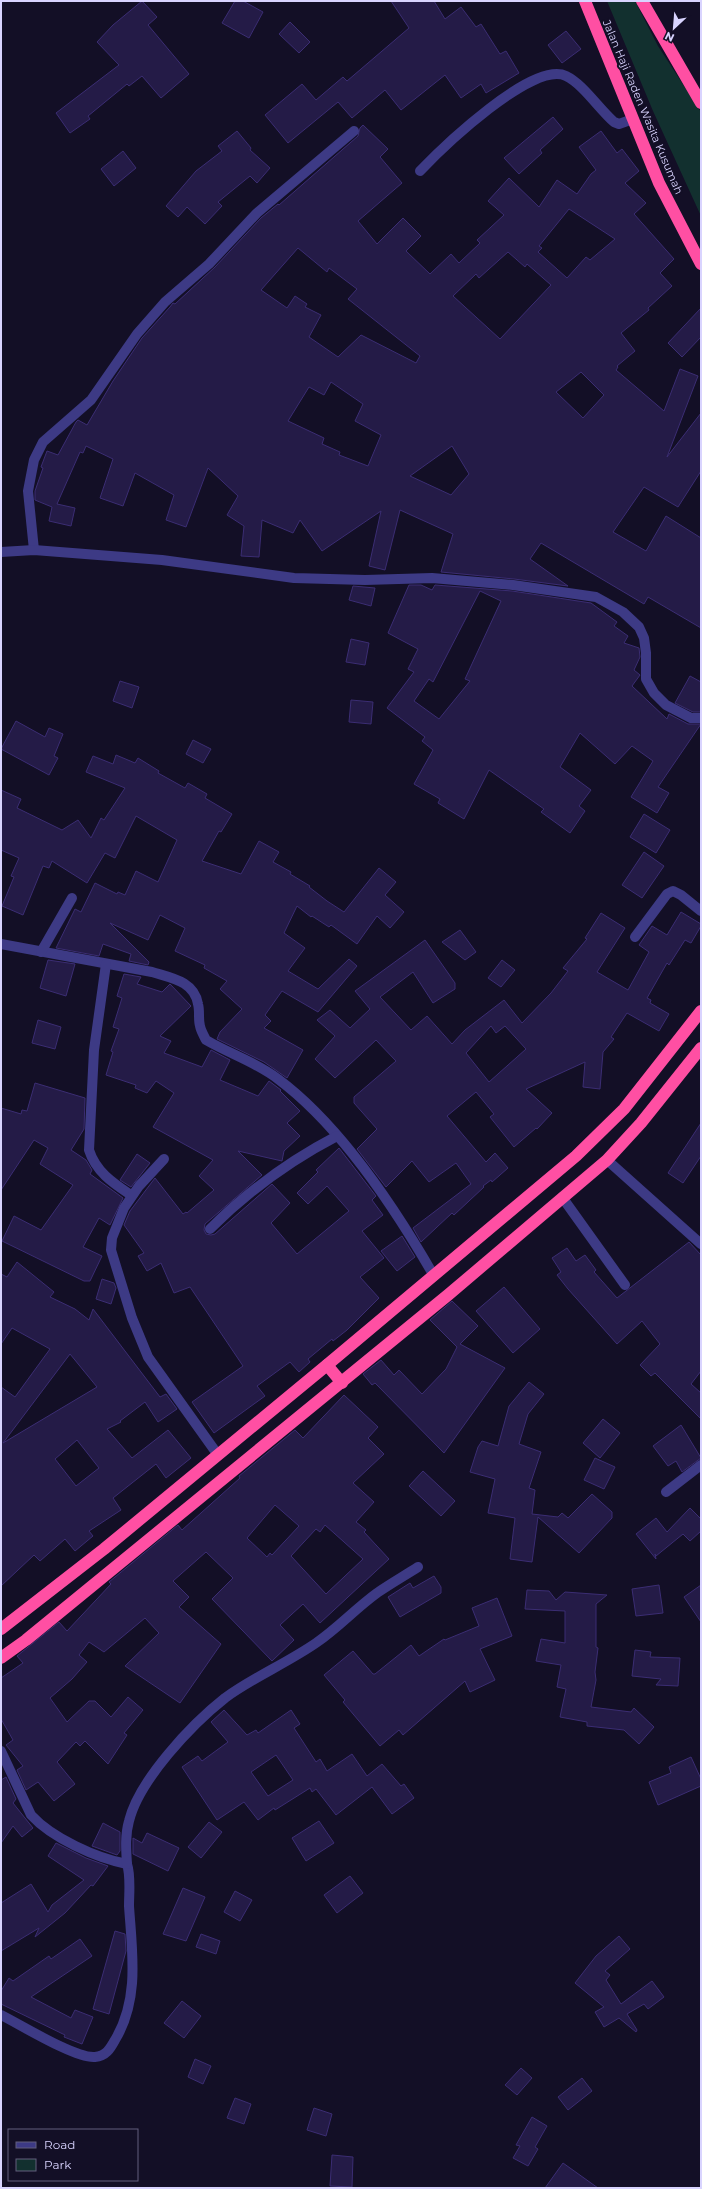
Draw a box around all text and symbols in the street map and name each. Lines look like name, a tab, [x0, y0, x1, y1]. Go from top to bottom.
north arrow	[654, 8, 694, 48]
street label: Jalan Haji Raden Wasita Kusumah	[599, 17, 686, 196]
text: N	[663, 29, 677, 45]
legend	[8, 2129, 138, 2181]
text: Road	[44, 2137, 75, 2152]
text: Park	[44, 2157, 72, 2172]

